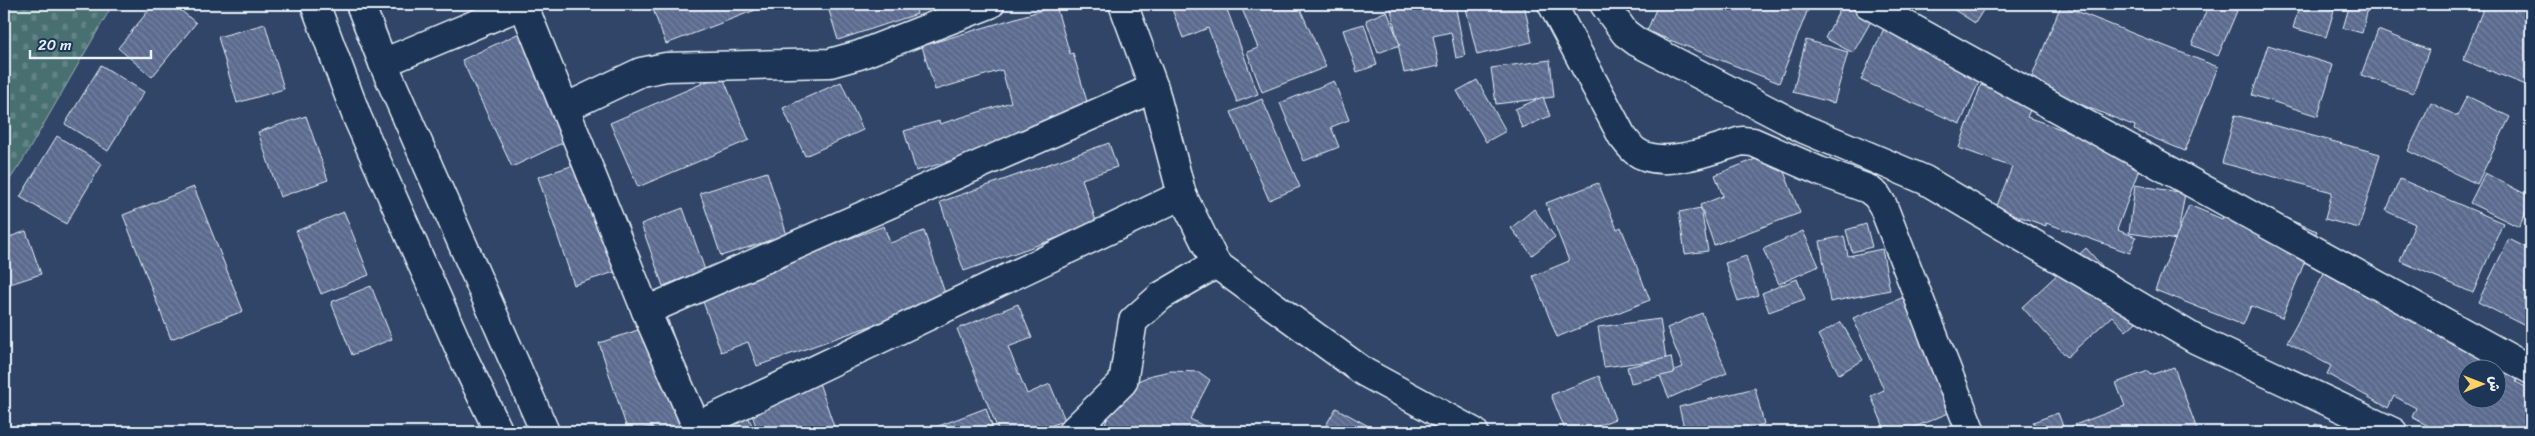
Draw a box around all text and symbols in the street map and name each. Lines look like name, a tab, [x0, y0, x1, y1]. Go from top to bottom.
scale bar	[30, 28, 151, 60]
text: 20 m	[38, 32, 72, 58]
north arrow	[2458, 358, 2508, 408]
text: ش	[2482, 376, 2507, 392]

